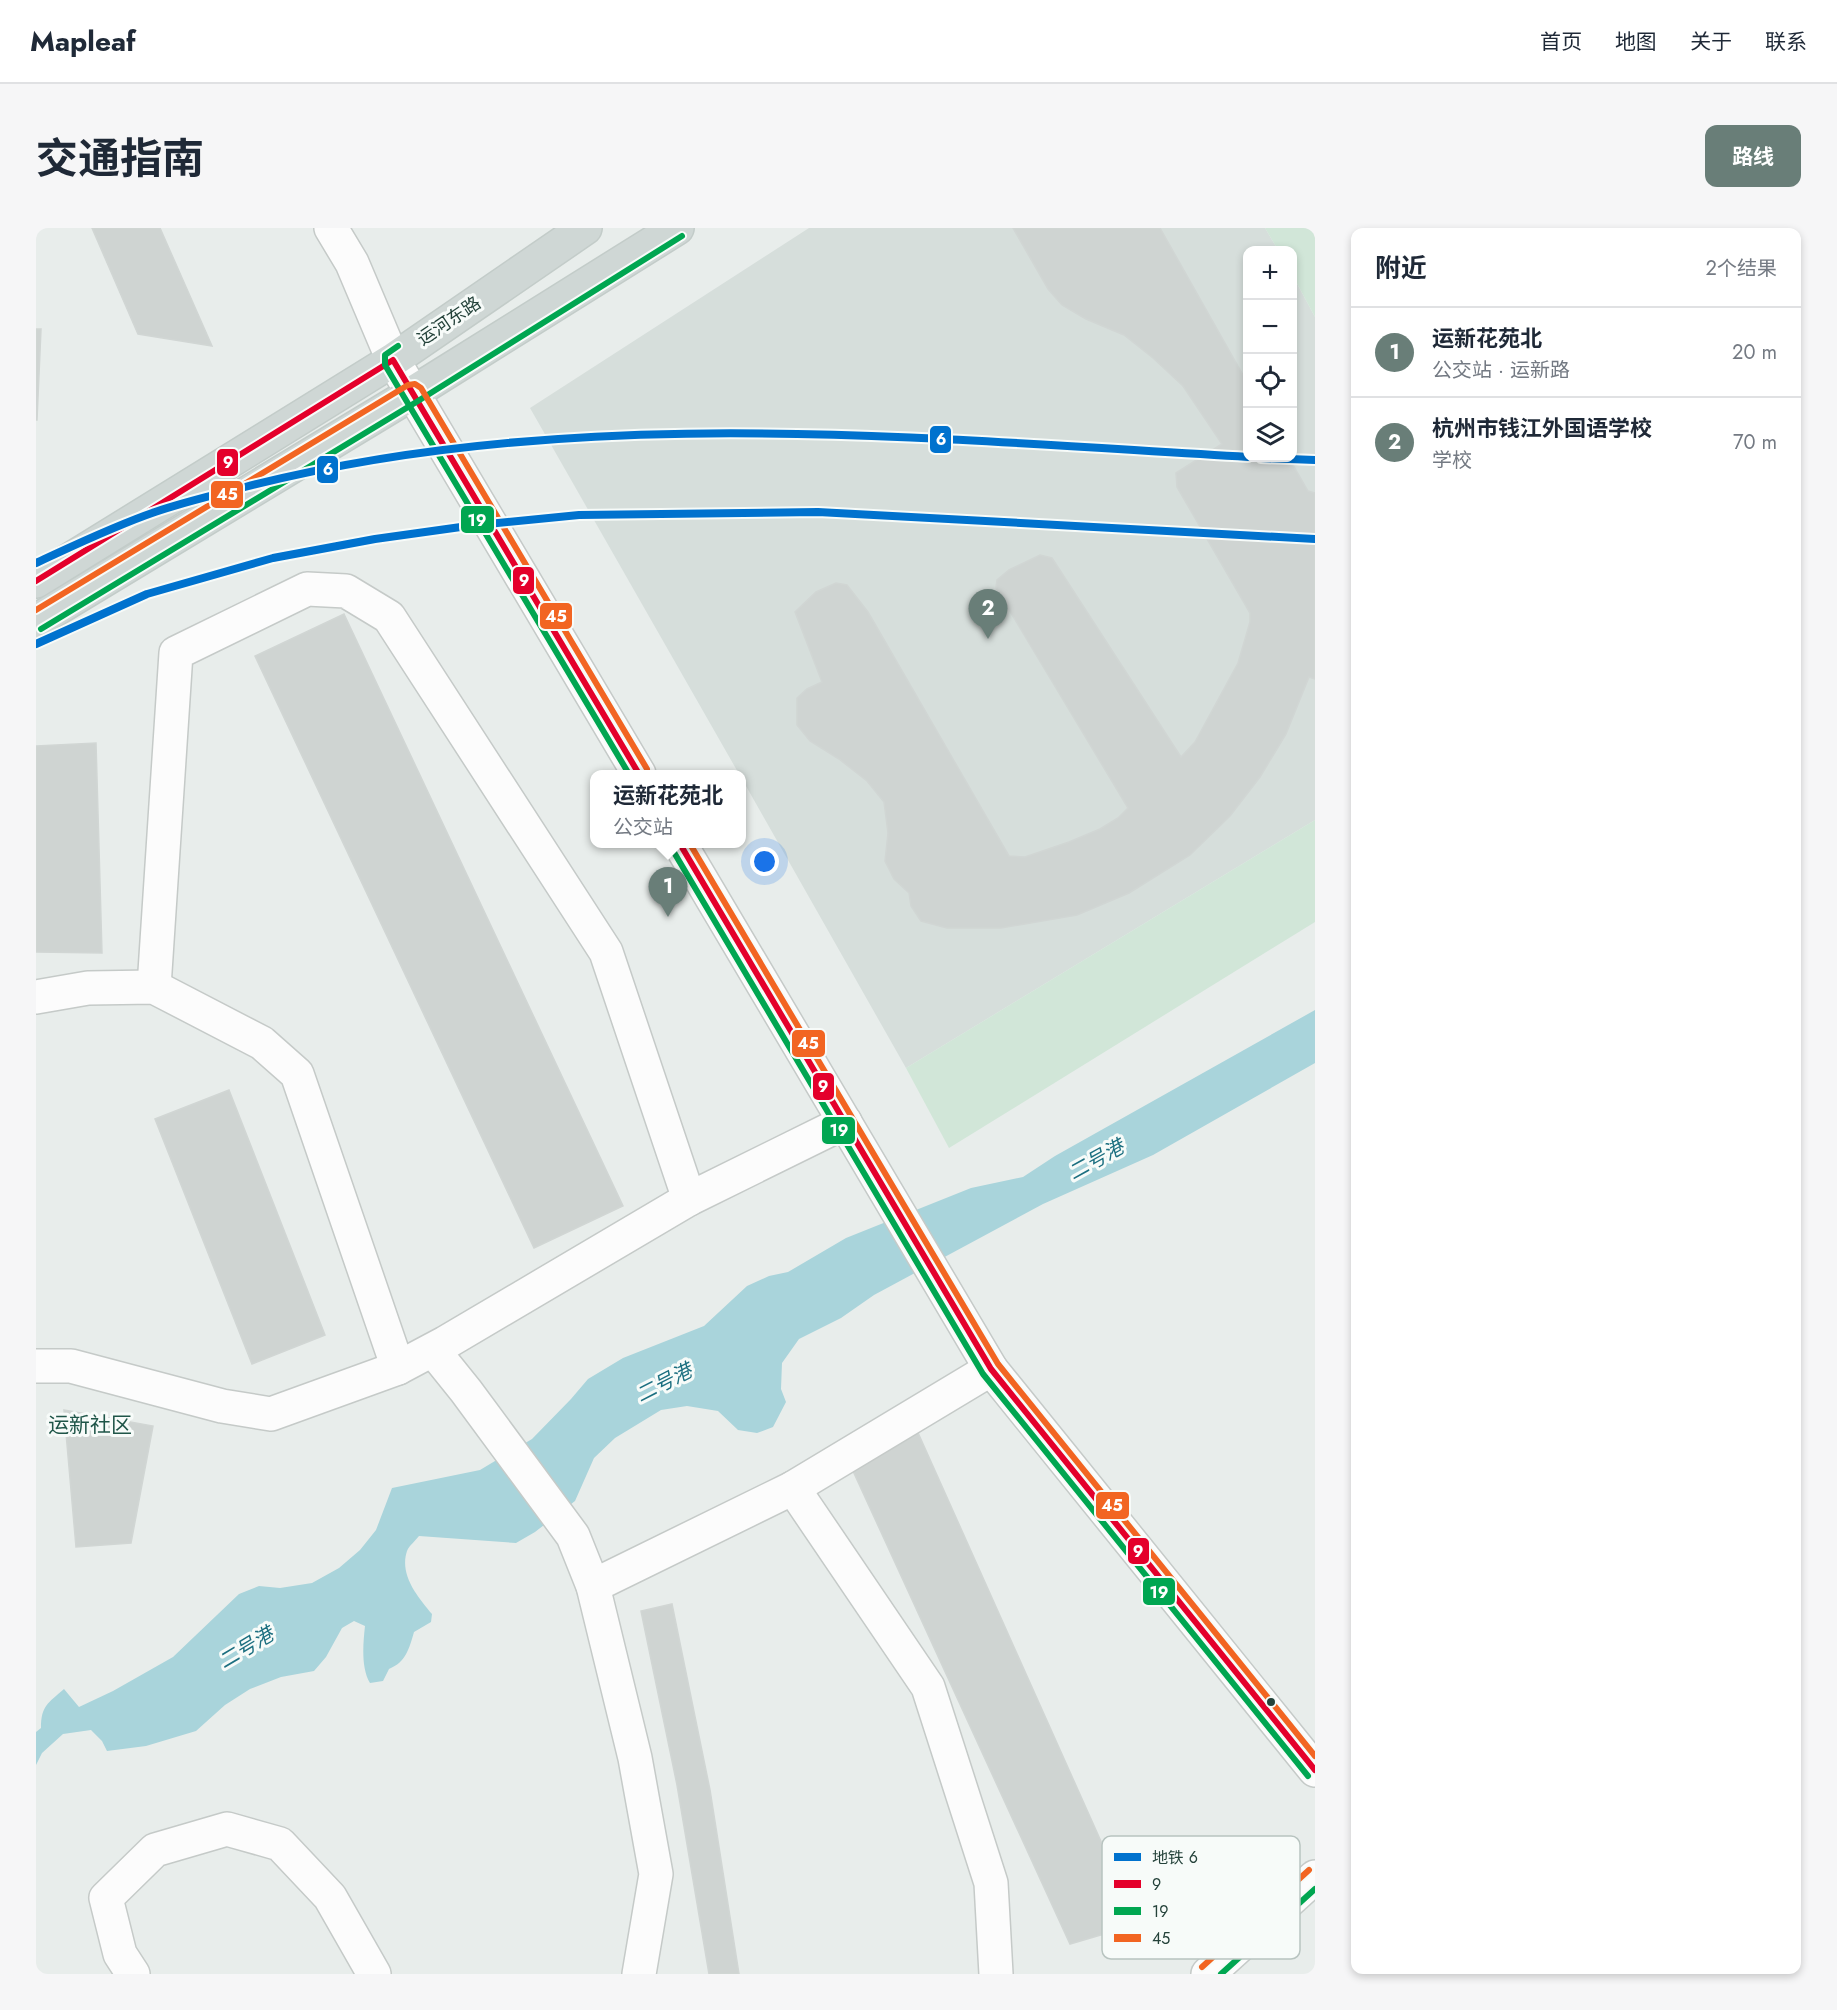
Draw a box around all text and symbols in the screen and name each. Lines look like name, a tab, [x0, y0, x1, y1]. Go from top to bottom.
text: Mapleaf	[30, 21, 136, 62]
text: 首页	[1540, 27, 1582, 57]
text: 地图	[1615, 27, 1657, 57]
text: 关于	[1690, 27, 1732, 57]
text: 联系	[1765, 27, 1807, 57]
button: 路线	[1705, 125, 1801, 187]
text: 交通指南	[36, 128, 204, 189]
map controls	[1243, 246, 1297, 462]
button: +	[1243, 246, 1297, 300]
text: 附近	[1375, 249, 1427, 287]
text: 2个结果	[1706, 254, 1777, 283]
street label: 运河东路	[412, 290, 486, 352]
button: −	[1243, 300, 1297, 354]
text: 运新花苑北	[1432, 322, 1542, 354]
text: 1	[1389, 338, 1400, 367]
text: 20 m	[1732, 338, 1777, 367]
button: locate	[1243, 354, 1297, 408]
text: 公交站 · 运新路	[1432, 356, 1570, 385]
button: layers	[1243, 408, 1297, 462]
text: 杭州市钱江外国语学校	[1432, 412, 1652, 444]
line badge: 6	[929, 425, 952, 454]
text: 6	[936, 428, 946, 451]
text: 2	[1388, 428, 1401, 457]
text: 70 m	[1733, 428, 1777, 457]
text: 学校	[1432, 446, 1472, 475]
line badge: 9	[216, 448, 239, 477]
text: 9	[223, 451, 233, 474]
line badge: 6	[316, 455, 339, 484]
text: 6	[323, 458, 333, 481]
line badge: 45	[210, 480, 244, 509]
text: 45	[216, 483, 238, 506]
line badge: 19	[460, 505, 495, 534]
text: 19	[468, 509, 486, 532]
line badge: 9	[512, 566, 535, 595]
text: 9	[519, 569, 529, 592]
pin: 2	[968, 590, 1008, 639]
line badge: 45	[539, 602, 573, 630]
text: 45	[545, 605, 567, 628]
popup	[590, 770, 746, 848]
text: 运新花苑北	[613, 779, 723, 811]
text: 公交站	[613, 813, 673, 842]
your location	[750, 847, 779, 876]
pin: 1	[648, 868, 688, 917]
line badge: 45	[791, 1029, 826, 1058]
text: 45	[797, 1032, 819, 1055]
line badge: 9	[812, 1072, 835, 1101]
text: 9	[818, 1075, 828, 1098]
line badge: 19	[821, 1116, 856, 1145]
text: 19	[830, 1119, 848, 1142]
water label: 二号港	[1063, 1131, 1132, 1187]
water label: 二号港	[631, 1355, 700, 1410]
district label: 运新社区	[48, 1410, 132, 1440]
line badge: 45	[1095, 1491, 1130, 1520]
text: 45	[1101, 1494, 1123, 1517]
line badge: 9	[1127, 1537, 1150, 1565]
text: 9	[1133, 1540, 1143, 1563]
line badge: 19	[1142, 1577, 1176, 1606]
text: 19	[1150, 1581, 1168, 1604]
water label: 二号港	[213, 1619, 282, 1676]
unlabelled marker	[1265, 1696, 1277, 1708]
legend	[1102, 1836, 1300, 1959]
text: 地铁 6	[1152, 1846, 1198, 1869]
text: 9	[1152, 1873, 1161, 1896]
text: 19	[1152, 1900, 1168, 1923]
text: 45	[1152, 1927, 1170, 1950]

